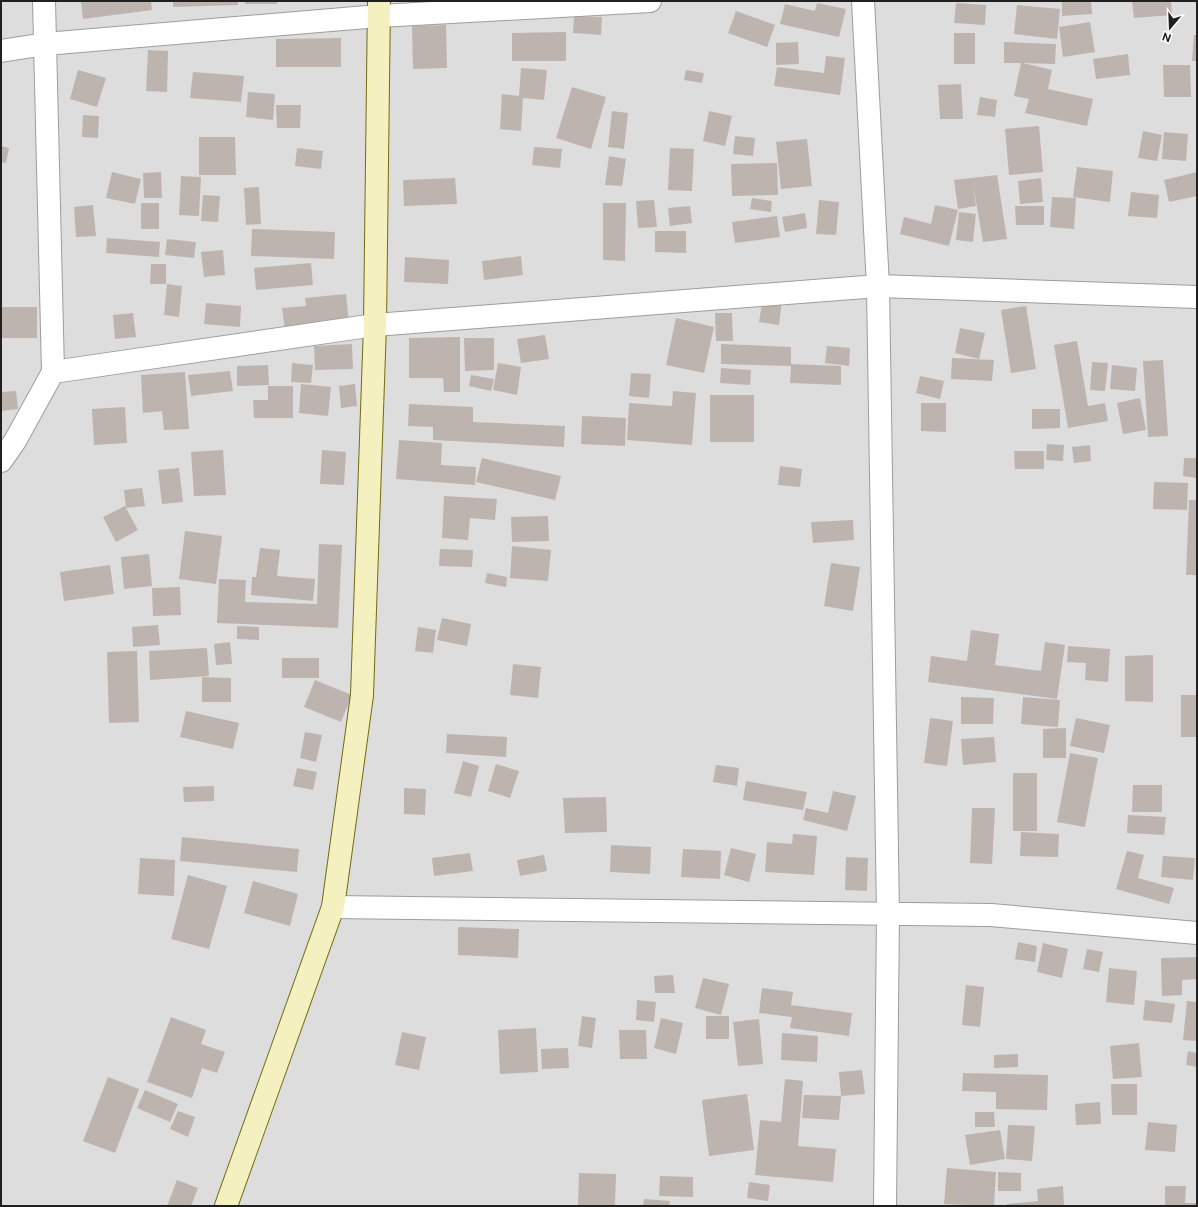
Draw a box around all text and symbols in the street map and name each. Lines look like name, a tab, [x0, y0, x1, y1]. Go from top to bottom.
north arrow	[1150, 8, 1190, 48]
text: N	[1161, 30, 1173, 45]

